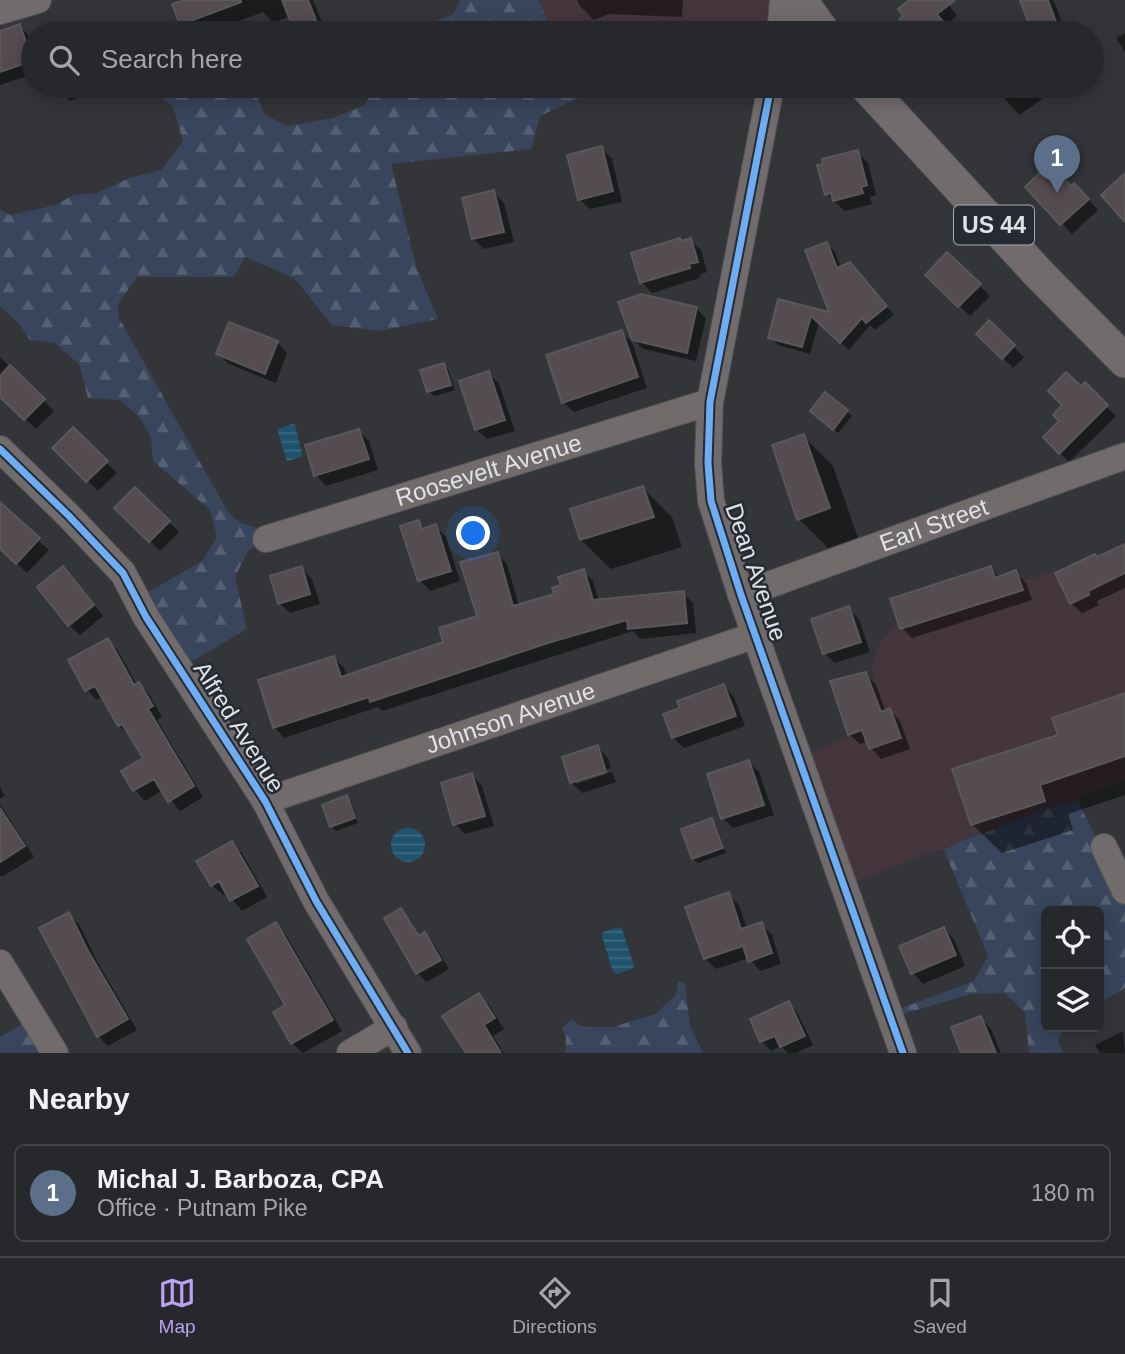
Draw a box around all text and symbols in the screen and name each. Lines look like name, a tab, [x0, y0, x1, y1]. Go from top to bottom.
search box	[21, 21, 1104, 98]
icon: search	[45, 41, 83, 79]
text: Search here	[101, 44, 243, 74]
pin: 1	[1034, 135, 1080, 193]
road number: US 44	[954, 206, 1034, 244]
street label: Roosevelt Avenue	[392, 428, 585, 511]
street label: Earl Street	[876, 493, 992, 557]
street label: Dean Avenue	[720, 500, 793, 644]
your location	[456, 516, 490, 550]
street label: Alfred Avenue	[188, 656, 290, 797]
street label: Johnson Avenue	[422, 676, 598, 759]
map controls	[1041, 906, 1104, 1032]
button: locate	[1041, 906, 1104, 969]
button: layers	[1041, 969, 1104, 1032]
text: Nearby	[28, 1082, 130, 1115]
text: Michal J. Barboza, CPA	[97, 1164, 384, 1194]
text: 1	[47, 1180, 59, 1206]
text: 180 m	[1031, 1180, 1095, 1206]
text: Office · Putnam Pike	[97, 1195, 308, 1221]
tab: Map	[158, 1274, 196, 1338]
tab: Directions	[512, 1274, 597, 1338]
tab: Saved	[913, 1274, 967, 1338]

